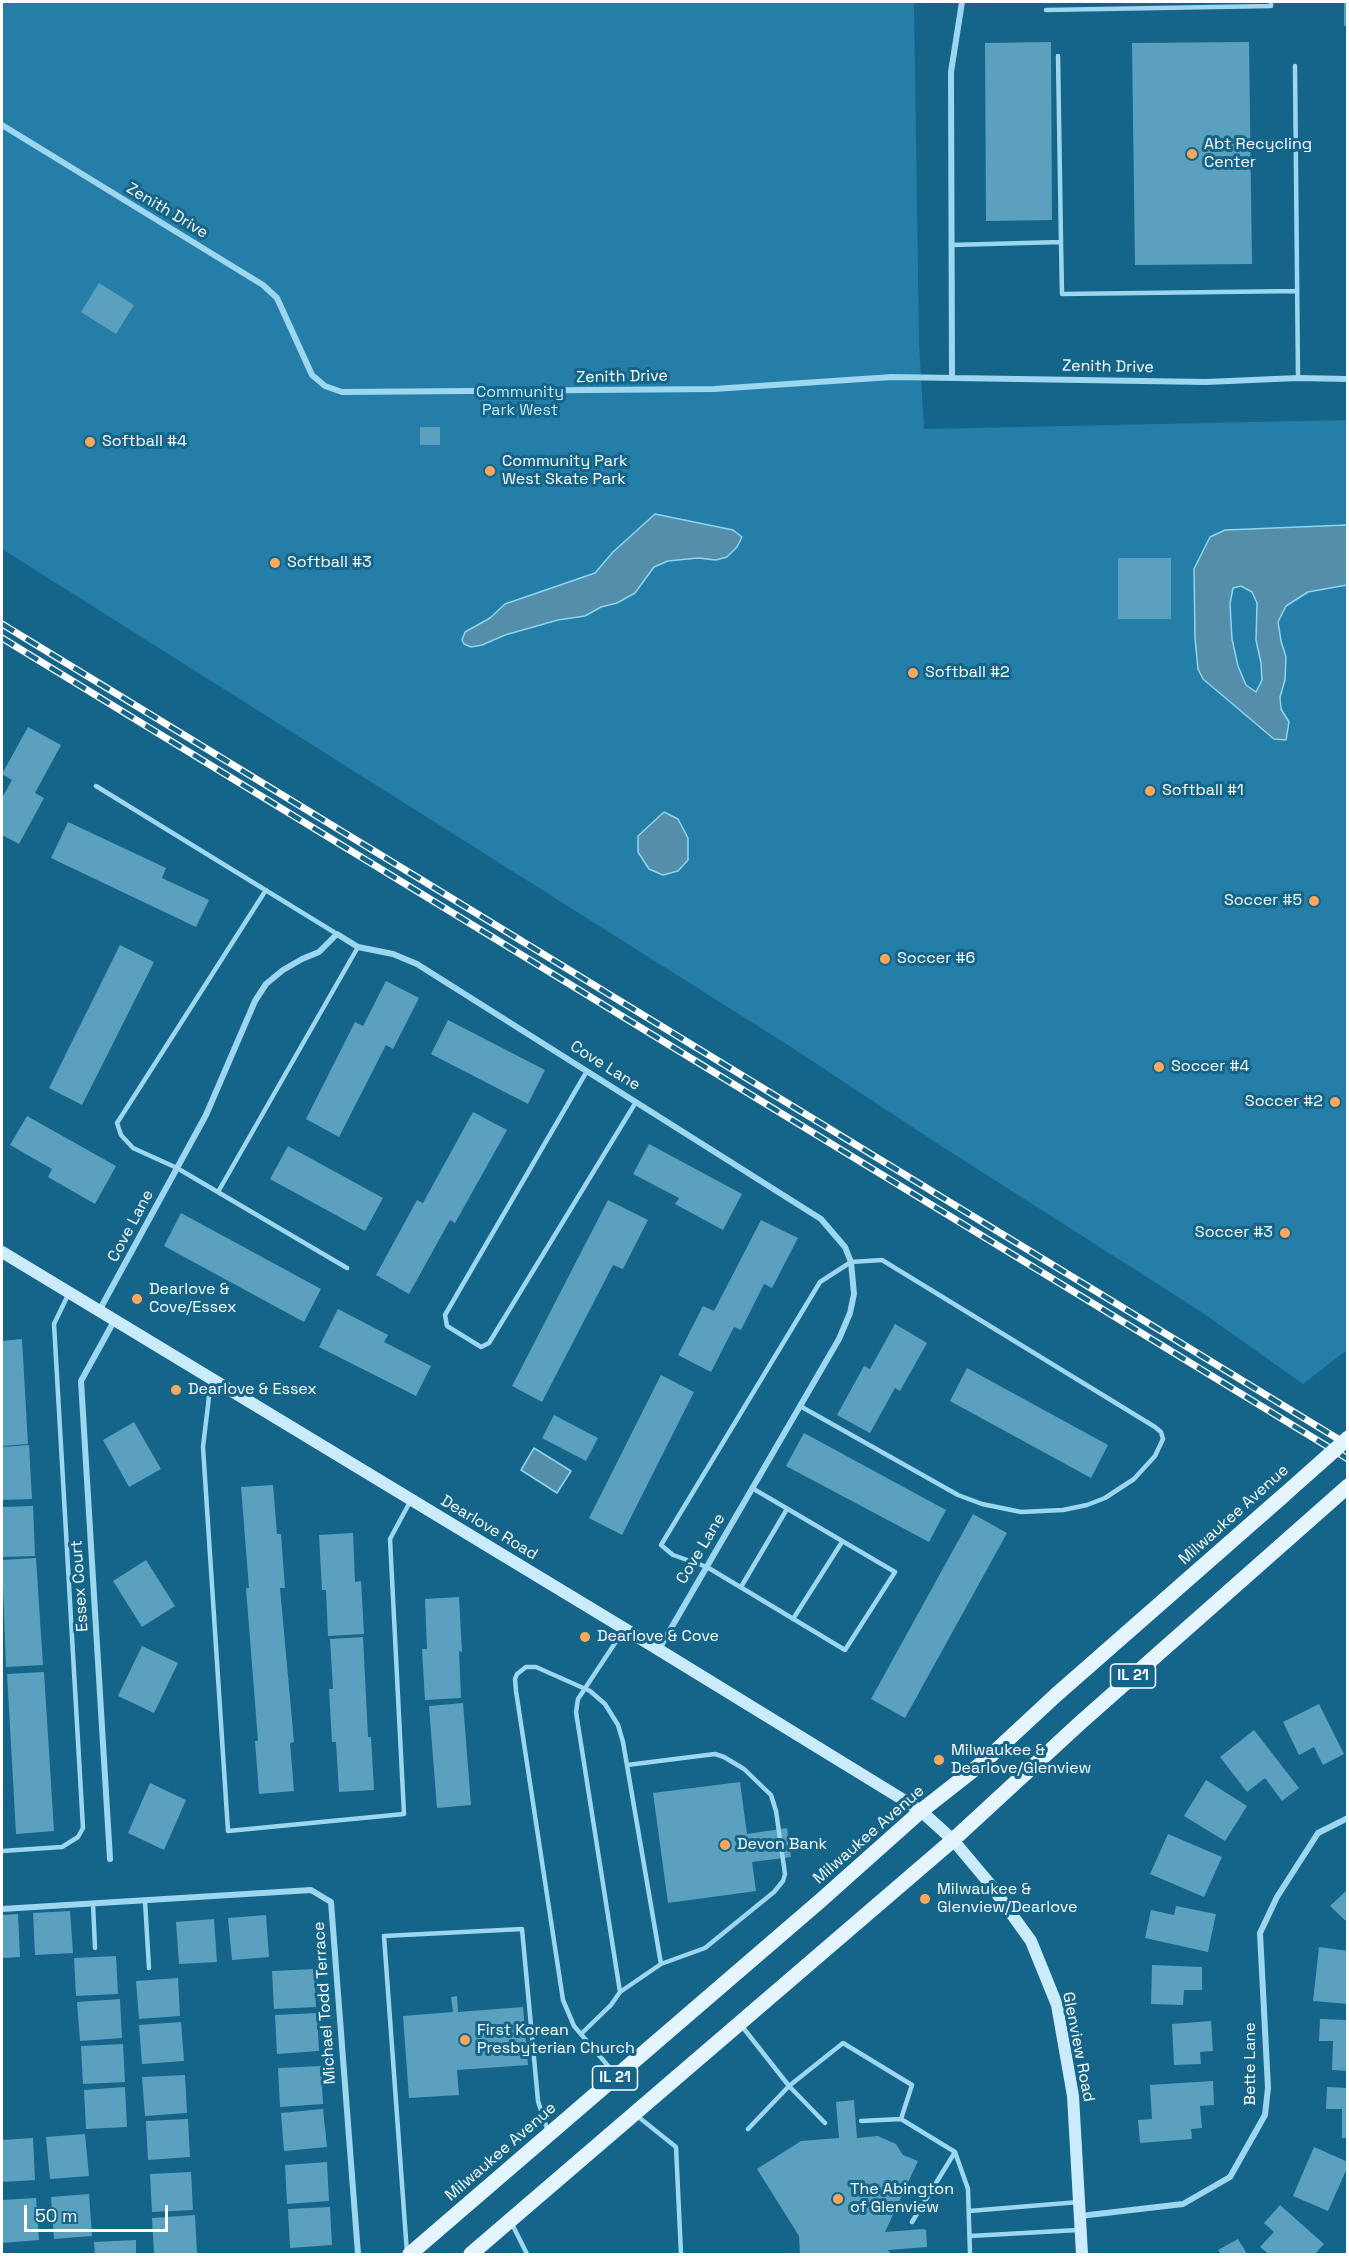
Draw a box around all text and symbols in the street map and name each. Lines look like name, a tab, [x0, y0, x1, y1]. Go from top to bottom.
place label: Abt Recycling Center	[1204, 135, 1312, 173]
marker: Abt Recycling Center	[1185, 147, 1199, 161]
street label: Zenith Drive	[123, 179, 211, 243]
street label: Zenith Drive	[1062, 357, 1154, 377]
street label: Zenith Drive	[576, 367, 668, 387]
park label: Community Park West	[476, 383, 564, 421]
place label: Softball #4	[102, 432, 187, 452]
marker: Softball #4	[83, 435, 97, 449]
place label: Community Park West Skate Park	[502, 452, 628, 490]
marker: Community Park West Skate Park	[483, 464, 497, 478]
place label: Softball #3	[287, 553, 372, 573]
marker: Softball #3	[268, 556, 282, 570]
place label: Softball #2	[925, 663, 1010, 683]
marker: Softball #2	[906, 666, 920, 680]
place label: Softball #1	[1162, 781, 1244, 801]
marker: Softball #1	[1143, 784, 1157, 798]
place label: Soccer #5	[1224, 891, 1302, 911]
marker: Soccer #5	[1307, 894, 1321, 908]
place label: Soccer #6	[897, 949, 975, 969]
marker: Soccer #6	[878, 952, 892, 966]
street label: Cove Lane	[566, 1037, 644, 1095]
place label: Soccer #4	[1171, 1057, 1249, 1077]
marker: Soccer #4	[1152, 1060, 1166, 1074]
place label: Soccer #2	[1245, 1092, 1323, 1112]
marker: Soccer #2	[1328, 1095, 1342, 1109]
street label: Cove Lane	[104, 1187, 158, 1265]
place label: Soccer #3	[1195, 1223, 1273, 1243]
marker: Soccer #3	[1278, 1226, 1292, 1240]
place label: Dearlove & Cove/Essex	[149, 1280, 237, 1318]
marker: Dearlove & Cove/Essex	[130, 1292, 144, 1306]
place label: Dearlove & Essex	[188, 1380, 317, 1400]
marker: Dearlove & Essex	[169, 1383, 183, 1397]
street label: Milwaukee Avenue	[1175, 1461, 1293, 1569]
street label: Dearlove Road	[437, 1491, 541, 1565]
street label: Cove Lane	[672, 1510, 730, 1588]
street label: Essex Court	[67, 1540, 93, 1632]
place label: Dearlove & Cove	[597, 1627, 719, 1647]
marker: Dearlove & Cove	[578, 1630, 592, 1644]
road number: IL 21	[1110, 1664, 1156, 1688]
place label: Milwaukee & Dearlove/Glenview	[951, 1741, 1091, 1779]
marker: Milwaukee & Dearlove/Glenview	[932, 1753, 946, 1767]
street label: Milwaukee Avenue	[810, 1782, 928, 1888]
place label: Devon Bank	[737, 1835, 827, 1855]
marker: Devon Bank	[718, 1838, 732, 1852]
place label: Milwaukee & Glenview/Dearlove	[937, 1880, 1077, 1918]
marker: Milwaukee & Glenview/Dearlove	[918, 1892, 932, 1906]
street label: Michael Todd Terrace	[310, 1921, 340, 2085]
street label: Glenview Road	[1058, 1990, 1098, 2104]
place label: First Korean Presbyterian Church	[477, 2021, 635, 2059]
street label: Bette Lane	[1241, 2022, 1261, 2106]
marker: First Korean Presbyterian Church	[458, 2033, 472, 2047]
road number: IL 21	[592, 2066, 638, 2090]
street label: Milwaukee Avenue	[442, 2099, 560, 2205]
place label: The Abington of Glenview	[850, 2180, 954, 2218]
marker: The Abington of Glenview	[831, 2192, 845, 2206]
scale bar	[27, 2193, 171, 2231]
text: 50 m	[35, 2204, 77, 2227]

